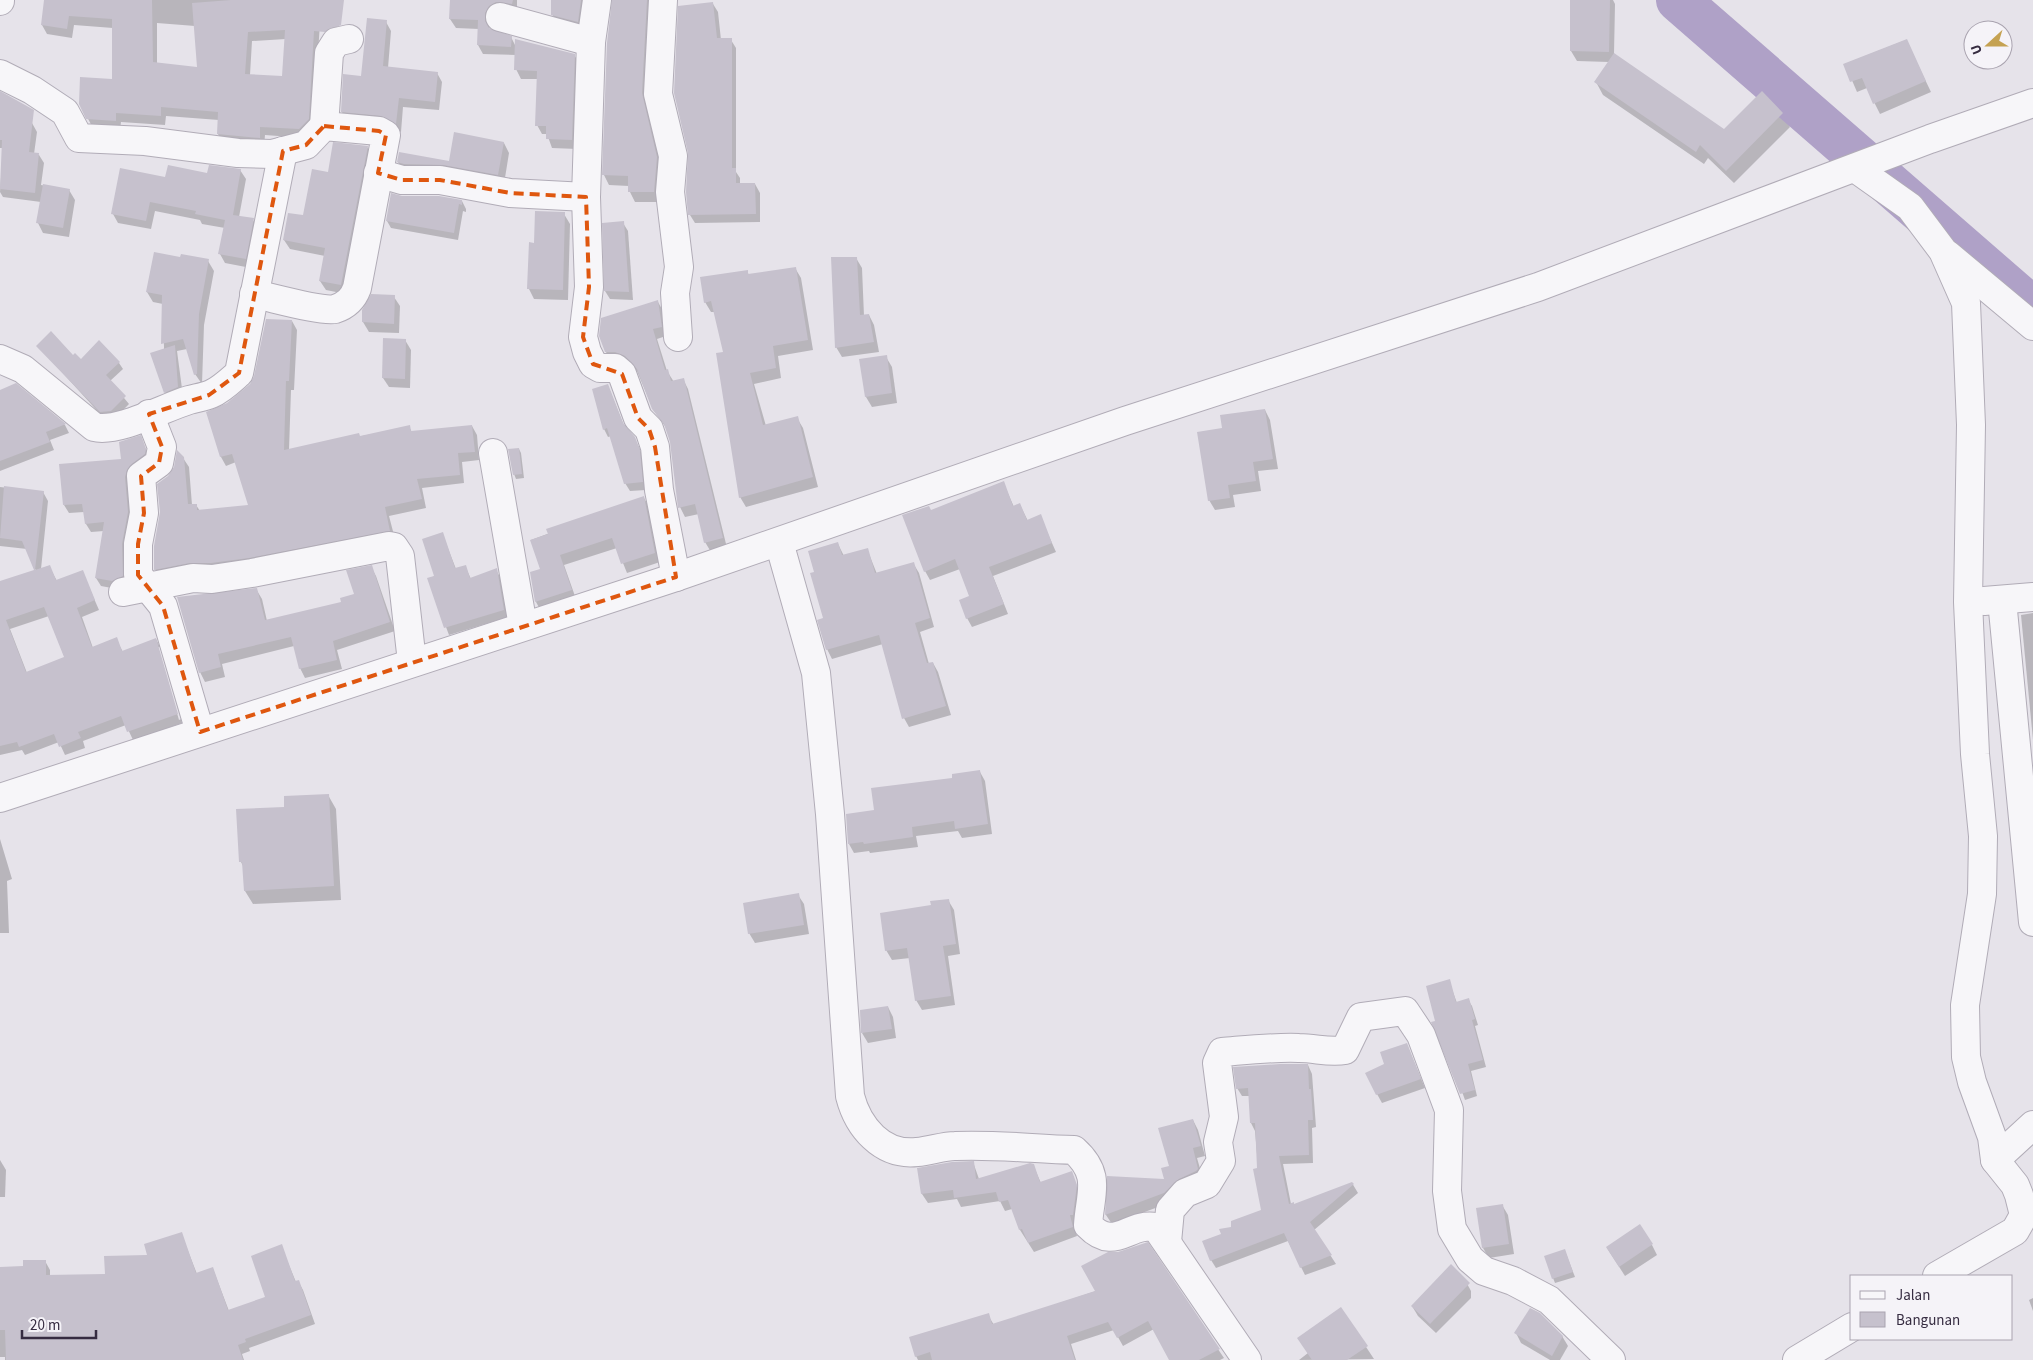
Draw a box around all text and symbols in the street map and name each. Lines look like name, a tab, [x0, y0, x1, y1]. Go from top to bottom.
north arrow	[1963, 20, 2013, 70]
text: U	[1966, 41, 1988, 57]
legend	[1850, 1275, 2013, 1340]
text: Jalan	[1896, 1285, 1930, 1306]
scale bar	[22, 1308, 96, 1340]
text: Bangunan	[1896, 1310, 1960, 1331]
text: 20 m	[30, 1315, 60, 1336]

